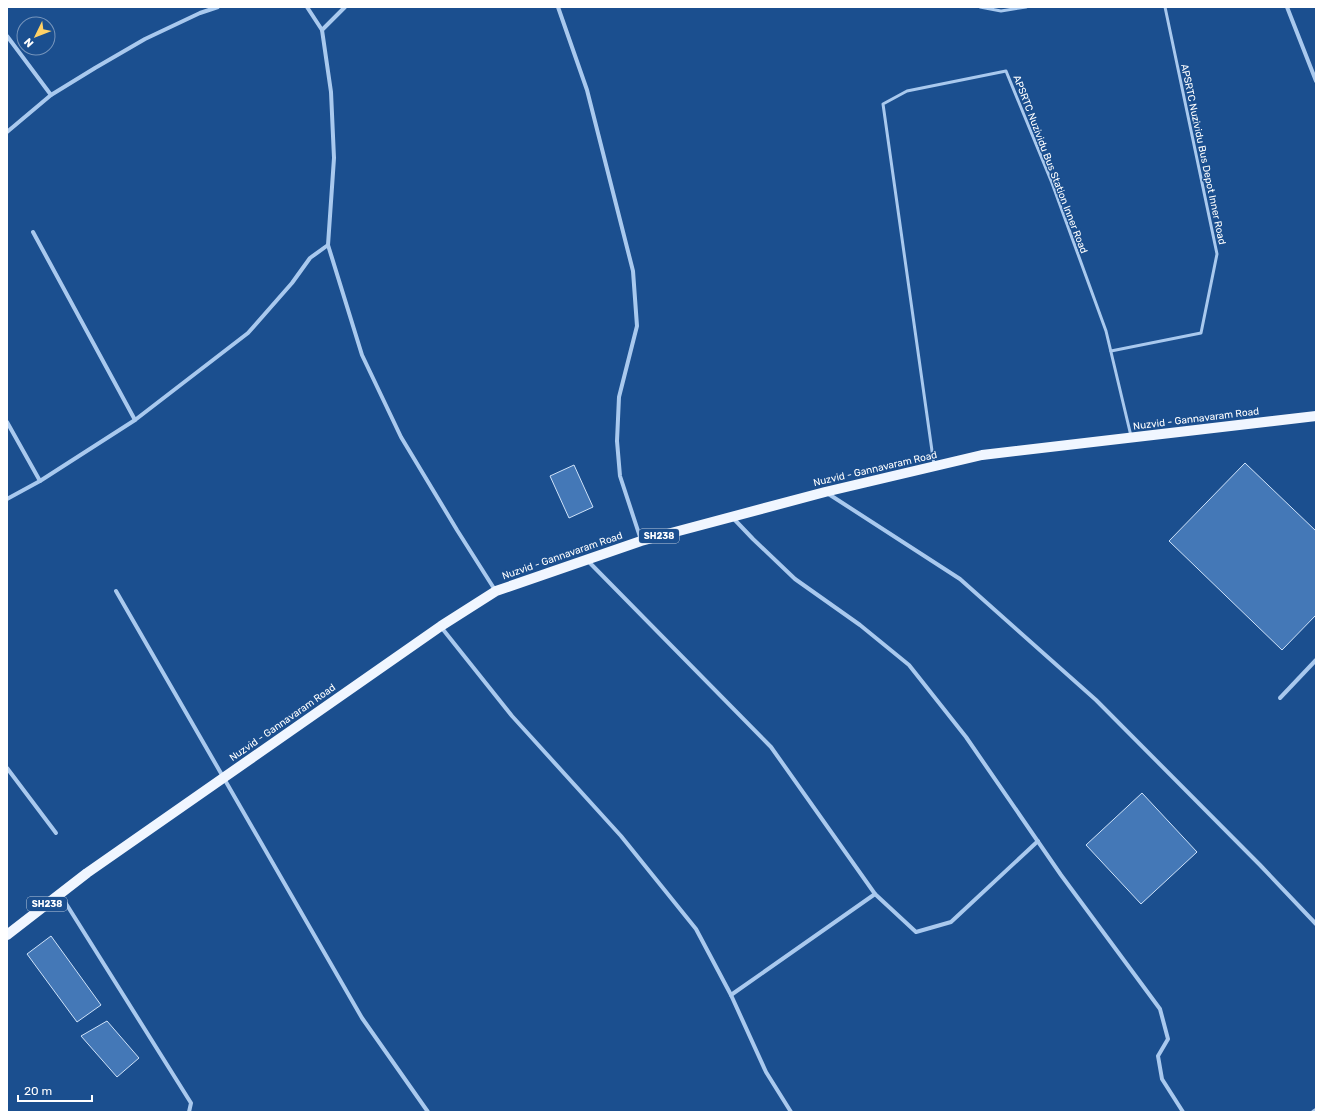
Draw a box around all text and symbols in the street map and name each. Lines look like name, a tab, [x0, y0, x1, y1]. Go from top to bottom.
north arrow	[16, 16, 56, 56]
text: N	[22, 35, 37, 50]
street label: APSRTC Nuzividu Bus Depot Inner Road	[1178, 63, 1228, 246]
street label: APSRTC Nuzividu Bus Station Inner Road	[1010, 74, 1090, 255]
street label: Nuzvid - Gannavaram Road	[1133, 405, 1260, 433]
street label: Nuzvid - Gannavaram Road	[812, 449, 938, 489]
road number: SH238	[639, 529, 679, 543]
street label: Nuzvid - Gannavaram Road	[500, 530, 624, 582]
street label: Nuzvid - Gannavaram Road	[227, 682, 338, 764]
road number: SH238	[27, 897, 67, 911]
scale bar	[18, 1077, 92, 1103]
text: 20 m	[24, 1084, 52, 1098]

